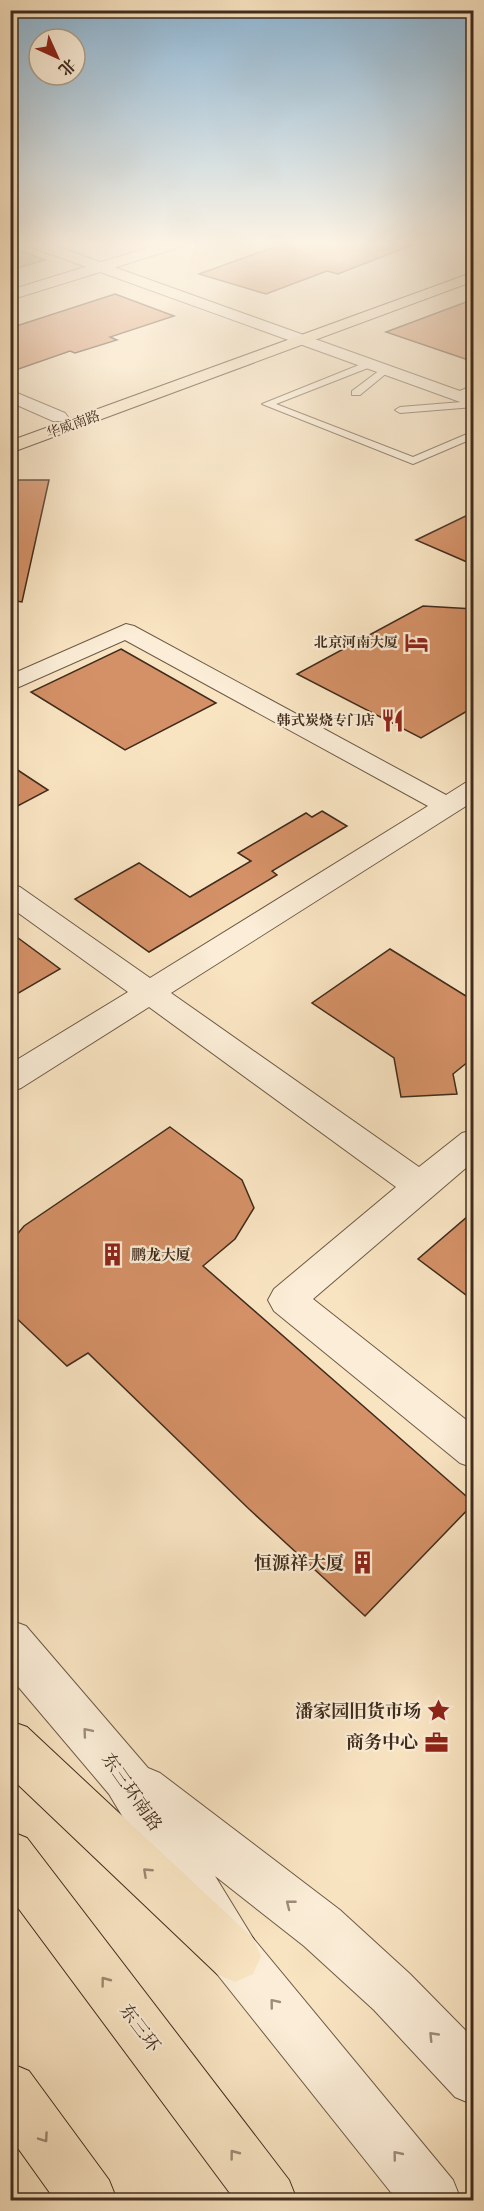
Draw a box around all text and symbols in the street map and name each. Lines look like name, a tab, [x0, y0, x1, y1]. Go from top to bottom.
north arrow	[27, 27, 87, 87]
text: 北	[55, 55, 80, 80]
street label: 华威南路	[44, 406, 102, 442]
hotel icon: 北京河南大厦	[403, 629, 429, 655]
place label: 北京河南大厦	[314, 633, 398, 651]
restaurant icon: 韩式炭烧专门店	[380, 707, 406, 733]
place label: 韩式炭烧专门店	[277, 711, 375, 729]
building icon: 鹏龙大厦	[100, 1242, 126, 1268]
place label: 鹏龙大厦	[131, 1245, 191, 1264]
building icon: 恒源祥大厦	[349, 1550, 375, 1576]
place label: 恒源祥大厦	[254, 1552, 344, 1574]
place icon: 潘家园旧货市场	[426, 1698, 452, 1724]
place label: 潘家园旧货市场	[295, 1700, 421, 1722]
one-way arrow	[84, 1728, 95, 1739]
office icon: 商务中心	[423, 1729, 449, 1755]
place label: 商务中心	[346, 1731, 418, 1753]
street label: 东三环南路	[97, 1749, 167, 1835]
one-way arrow	[143, 1868, 153, 1879]
one-way arrow	[286, 1900, 297, 1911]
one-way arrow	[101, 1976, 112, 1987]
one-way arrow	[270, 1999, 281, 2010]
street label: 东三环	[115, 2000, 165, 2056]
one-way arrow	[429, 2032, 440, 2042]
one-way arrow	[37, 2131, 48, 2142]
one-way arrow	[230, 2149, 241, 2160]
one-way arrow	[393, 2151, 404, 2162]

